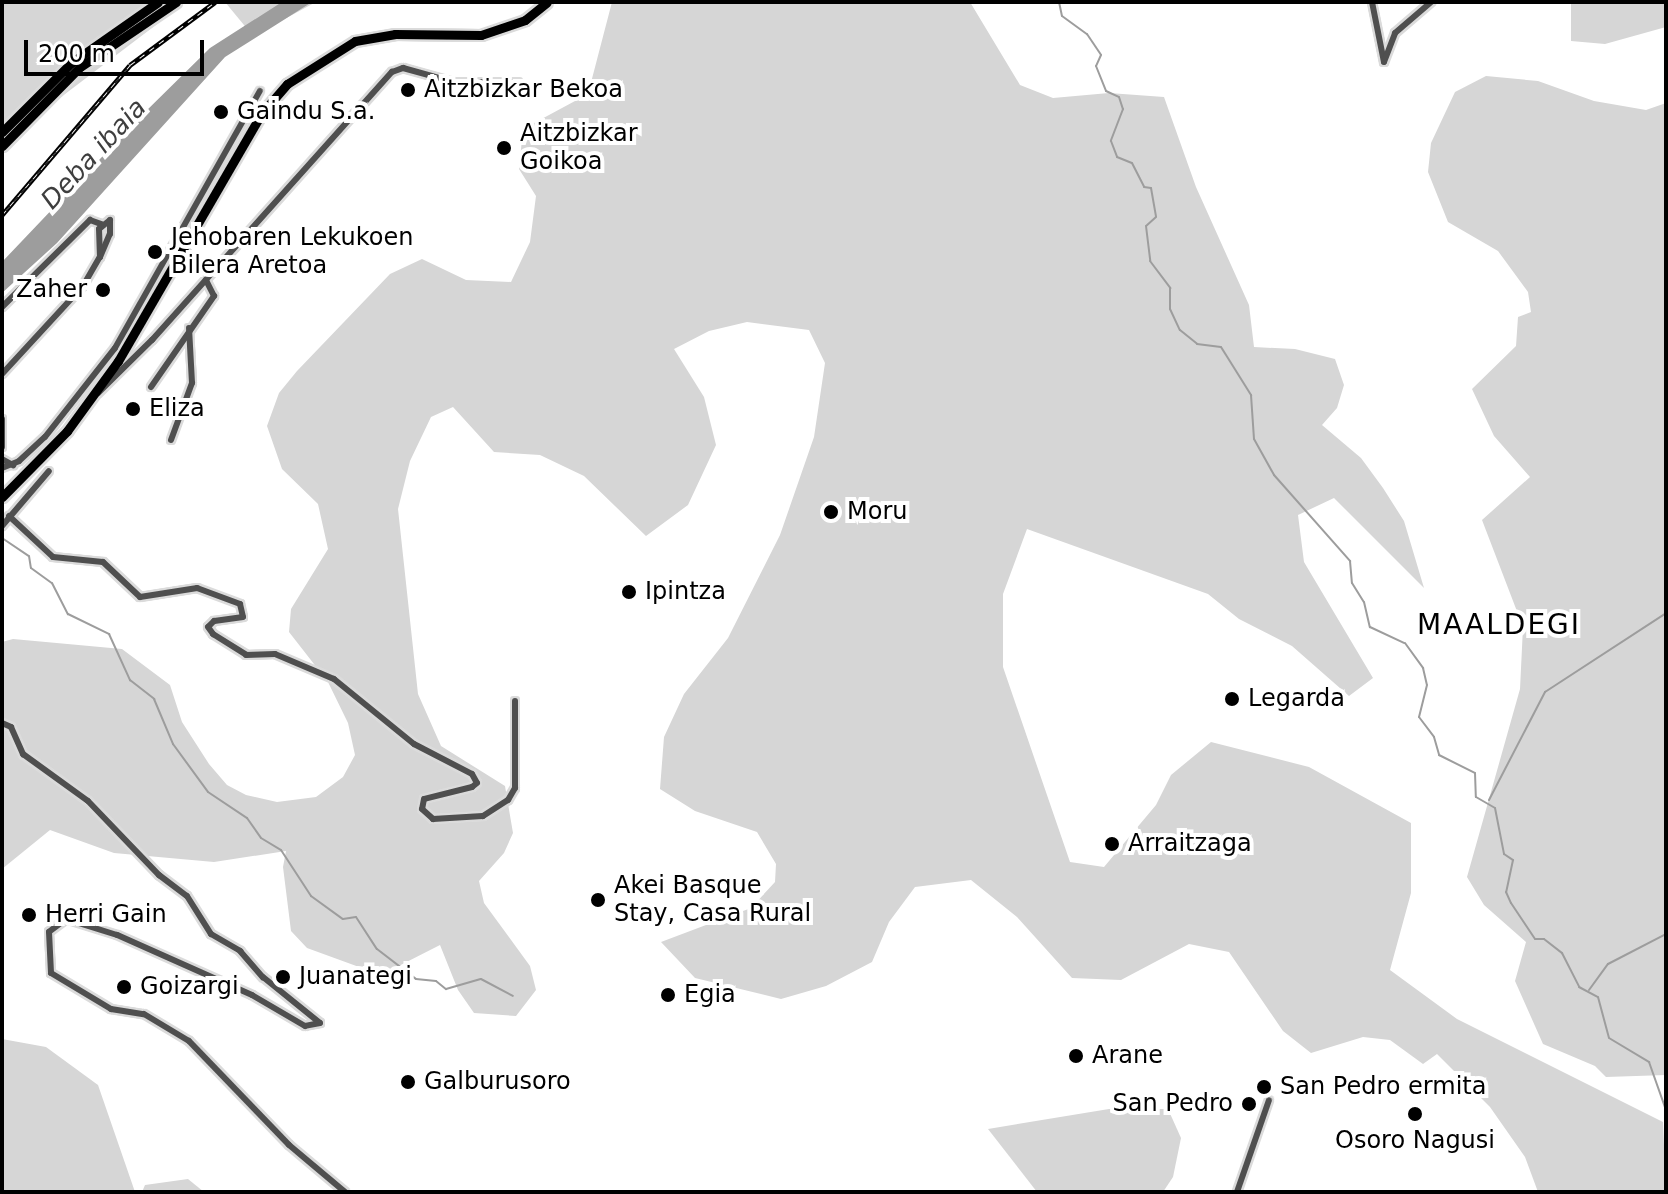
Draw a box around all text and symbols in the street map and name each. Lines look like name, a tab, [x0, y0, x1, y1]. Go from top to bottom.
scale bar	[28, 24, 208, 74]
text: 200 m	[38, 40, 115, 68]
place label: Aitzbizkar Bekoa	[424, 76, 623, 104]
marker: Aitzbizkar Bekoa	[399, 81, 417, 99]
water label: Deba ibaia	[35, 92, 153, 216]
place label: Gaindu S.a.	[237, 98, 375, 126]
marker: Gaindu S.a.	[212, 103, 230, 121]
place label: Aitzbizkar Goikoa	[520, 120, 638, 176]
marker: Aitzbizkar Goikoa	[495, 139, 513, 157]
place label: Jehobaren Lekukoen Bilera Aretoa	[171, 224, 413, 280]
marker: Jehobaren Lekukoen Bilera Aretoa	[146, 243, 164, 261]
place label: Zaher	[16, 276, 87, 304]
marker: Zaher	[94, 281, 112, 299]
place label: Eliza	[149, 395, 205, 423]
marker: Eliza	[124, 400, 142, 418]
place label: Moru	[847, 498, 907, 526]
marker: Moru	[822, 503, 840, 521]
place label: Ipintza	[645, 578, 726, 606]
marker: Ipintza	[620, 583, 638, 601]
district label: MAALDEGI	[1417, 608, 1581, 642]
place label: Legarda	[1248, 685, 1345, 713]
marker: Legarda	[1223, 690, 1241, 708]
place label: Arraitzaga	[1128, 830, 1252, 858]
marker: Arraitzaga	[1103, 835, 1121, 853]
place label: Akei Basque Stay, Casa Rural	[614, 872, 811, 928]
marker: Akei Basque Stay, Casa Rural	[589, 891, 607, 909]
place label: Herri Gain	[45, 901, 167, 929]
marker: Herri Gain	[20, 906, 38, 924]
place label: Juanategi	[299, 963, 412, 991]
marker: Juanategi	[274, 968, 292, 986]
place label: Goizargi	[140, 973, 239, 1001]
marker: Goizargi	[115, 978, 133, 996]
place label: Egia	[684, 981, 736, 1009]
marker: Egia	[659, 986, 677, 1004]
place label: Arane	[1092, 1042, 1163, 1070]
marker: Arane	[1067, 1047, 1085, 1065]
place label: Galburusoro	[424, 1068, 571, 1096]
marker: Galburusoro	[399, 1073, 417, 1091]
place label: San Pedro ermita	[1280, 1073, 1486, 1101]
marker: San Pedro ermita	[1255, 1078, 1273, 1096]
place label: San Pedro	[1113, 1090, 1233, 1118]
marker: San Pedro	[1240, 1095, 1258, 1113]
marker: Osoro Nagusi	[1406, 1105, 1424, 1123]
place label: Osoro Nagusi	[1335, 1127, 1495, 1155]

